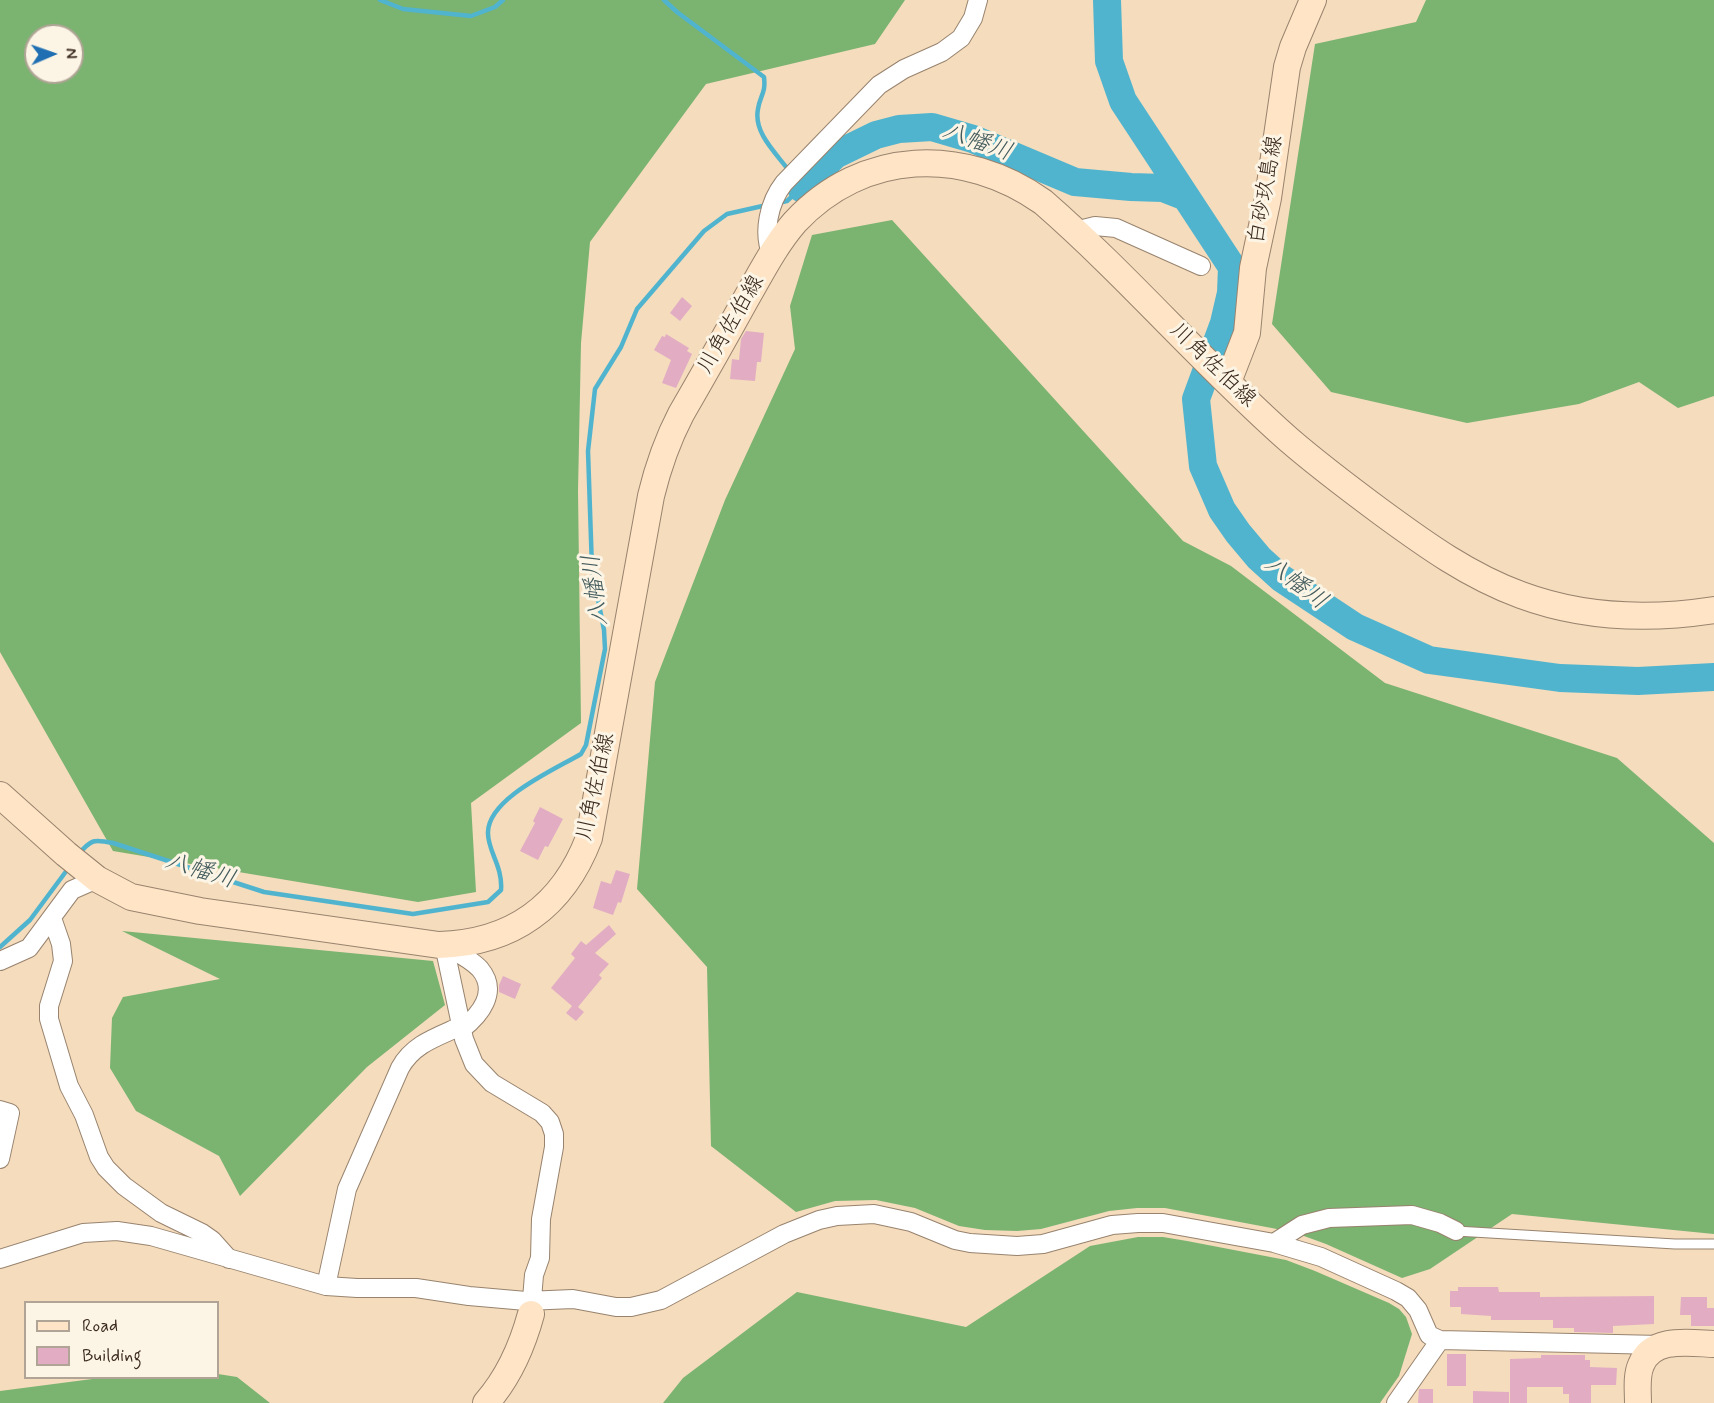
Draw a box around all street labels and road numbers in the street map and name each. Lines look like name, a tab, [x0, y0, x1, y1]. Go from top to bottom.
street label: 白砂玖島線	[1244, 134, 1290, 246]
street label: 川角佐伯線	[693, 271, 771, 379]
street label: 川角佐伯線	[1163, 318, 1261, 414]
street label: 川角佐伯線	[573, 730, 621, 844]

